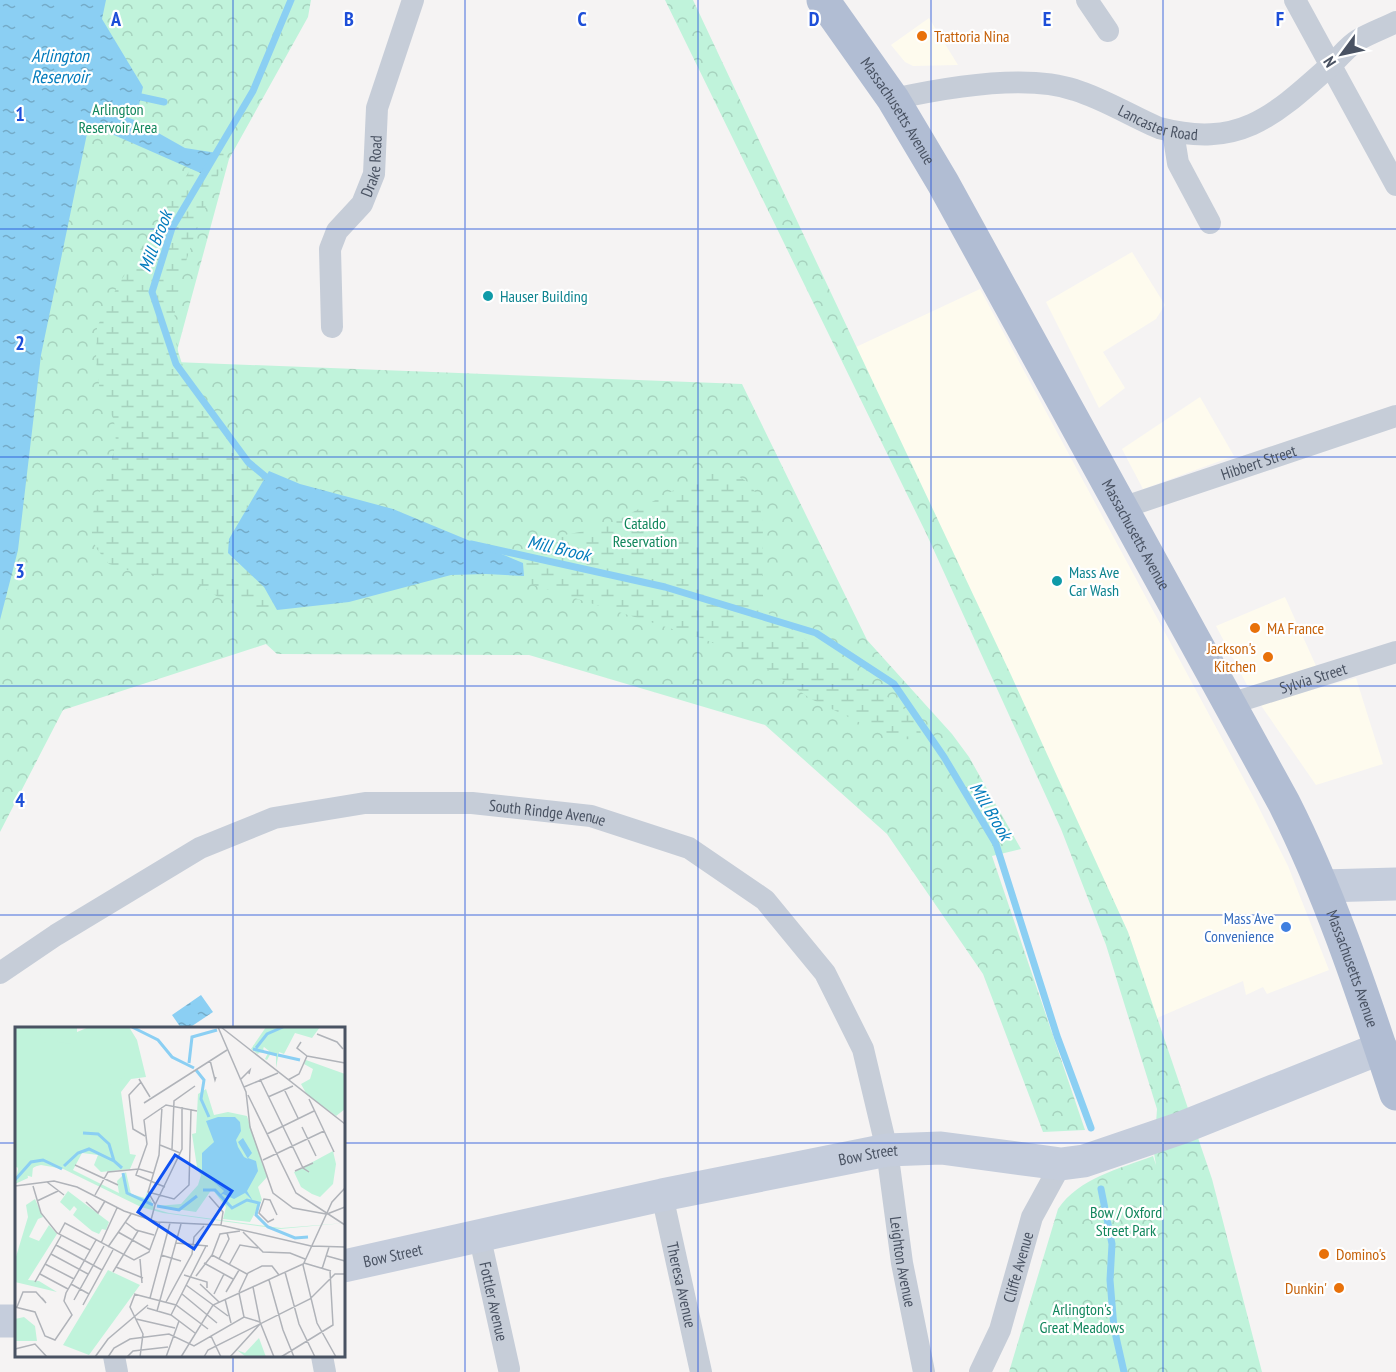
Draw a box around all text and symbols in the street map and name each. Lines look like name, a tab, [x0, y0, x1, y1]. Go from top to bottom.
text: A	[110, 6, 122, 32]
text: B	[344, 6, 354, 32]
text: C	[577, 6, 587, 32]
text: D	[809, 6, 820, 32]
text: E	[1043, 6, 1051, 32]
text: F	[1276, 6, 1284, 32]
north arrow	[1312, 24, 1372, 84]
place label: Trattoria Nina	[934, 26, 1009, 46]
marker: Trattoria Nina	[915, 29, 929, 43]
water label: Arlington Reservoir	[31, 44, 92, 88]
street label: Massachusetts Avenue	[857, 53, 940, 168]
text: N	[1319, 53, 1340, 71]
park label: Arlington Reservoir Area	[79, 99, 157, 137]
street label: Lancaster Road	[1115, 100, 1199, 144]
text: 1	[15, 101, 25, 127]
street label: Drake Road	[356, 135, 386, 200]
water label: Mill Brook	[133, 205, 178, 275]
place label: Hauser Building	[500, 286, 588, 306]
marker: Hauser Building	[481, 289, 495, 303]
text: 2	[15, 330, 25, 356]
street label: Hibbert Street	[1218, 440, 1299, 484]
street label: Massachusetts Avenue	[1098, 476, 1175, 593]
park label: Cataldo Reservation	[613, 513, 677, 551]
water label: Mill Brook	[525, 530, 594, 567]
text: 3	[15, 558, 25, 584]
place label: Mass Ave Car Wash	[1069, 562, 1119, 600]
marker: Mass Ave Car Wash	[1050, 574, 1064, 588]
place label: MA France	[1267, 618, 1324, 638]
marker: MA France	[1248, 621, 1262, 635]
place label: Jackson's Kitchen	[1206, 638, 1256, 676]
marker: Jackson's Kitchen	[1261, 650, 1275, 664]
street label: Sylvia Street	[1277, 658, 1350, 698]
water label: Mill Brook	[965, 778, 1018, 846]
text: 4	[15, 787, 25, 813]
street label: South Rindge Avenue	[488, 795, 609, 830]
street label: Massachusetts Avenue	[1322, 907, 1383, 1030]
place label: Mass Ave Convenience	[1204, 908, 1274, 946]
marker: Mass Ave Convenience	[1279, 920, 1293, 934]
inset map	[15, 1027, 345, 1357]
street label: Bow Street	[837, 1140, 899, 1169]
park label: Bow / Oxford Street Park	[1090, 1202, 1162, 1240]
street label: Leighton Avenue	[886, 1215, 921, 1309]
street label: Cliffe Avenue	[998, 1229, 1037, 1305]
street label: Bow Street	[361, 1239, 425, 1271]
street label: Theresa Avenue	[663, 1240, 701, 1330]
place label: Domino's	[1336, 1244, 1386, 1264]
marker: Domino's	[1317, 1247, 1331, 1261]
street label: Fottler Avenue	[475, 1260, 512, 1343]
place label: Dunkin'	[1285, 1278, 1327, 1298]
marker: Dunkin'	[1332, 1281, 1346, 1295]
park label: Arlington's Great Meadows	[1040, 1299, 1124, 1337]

